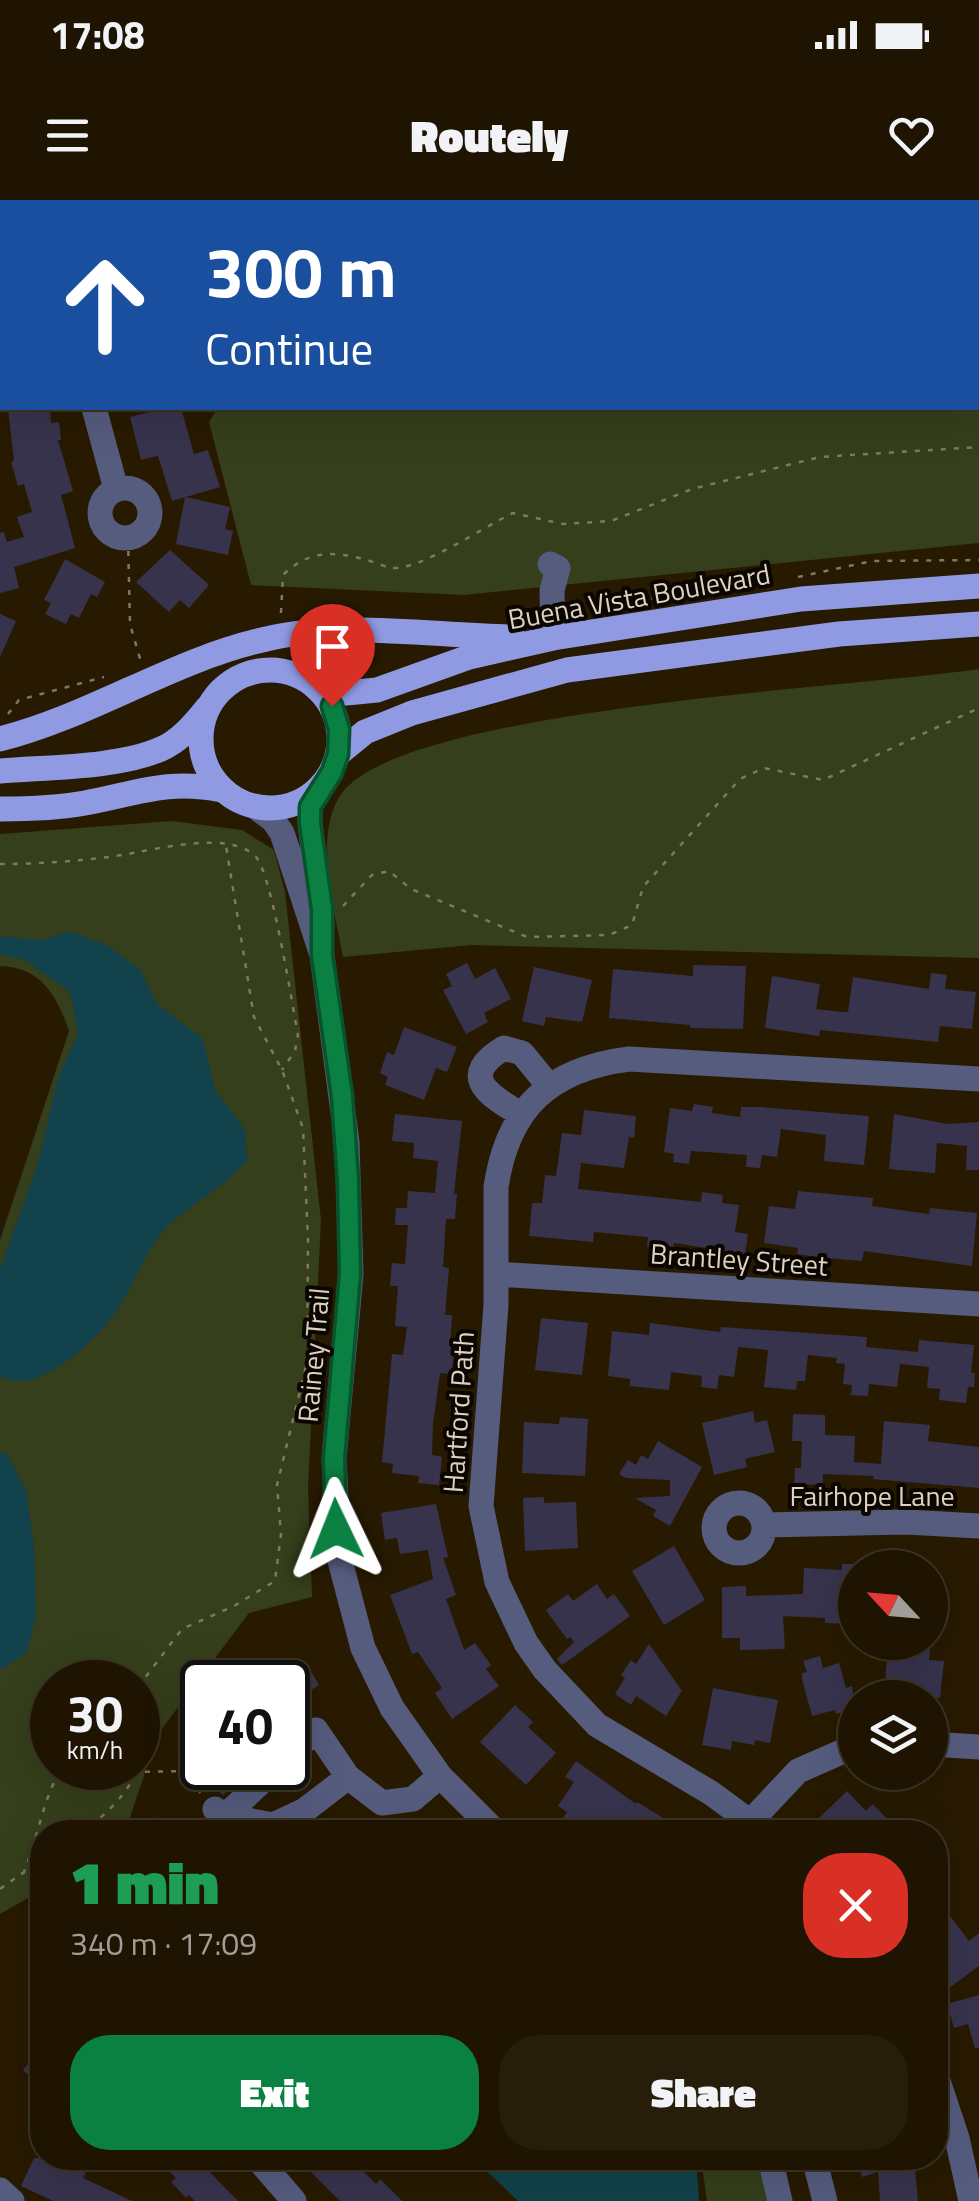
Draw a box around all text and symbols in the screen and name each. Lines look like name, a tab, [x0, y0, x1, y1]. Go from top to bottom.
text: 17:08	[50, 6, 145, 64]
text: Routely	[411, 101, 568, 169]
icon: menu	[40, 108, 95, 163]
icon: heart	[884, 108, 939, 163]
text: 300 m	[205, 218, 397, 324]
icon: ahead	[40, 240, 170, 370]
text: Continue	[205, 314, 373, 382]
street label: Buena Vista Boulevard	[504, 552, 774, 640]
pin	[290, 604, 375, 707]
icon: arrive	[305, 619, 360, 674]
street label: Brantley Street	[649, 1231, 829, 1287]
street label: Rainey Trail	[286, 1286, 340, 1424]
street label: Hartford Path	[431, 1330, 485, 1494]
street label: Fairhope Lane	[789, 1474, 955, 1517]
position arrow	[284, 1477, 388, 1581]
north arrow	[838, 1550, 948, 1660]
map controls	[838, 1550, 948, 1790]
speed limit sign: 40	[180, 1660, 310, 1790]
text: 30	[67, 1675, 123, 1751]
button: layers	[838, 1680, 948, 1790]
text: km/h	[67, 1731, 123, 1769]
text: 1 min	[70, 1836, 219, 1927]
button: close	[803, 1853, 908, 1958]
text: 340 m · 17:09	[70, 1919, 257, 1967]
button: Exit	[70, 2035, 479, 2150]
button: Share	[499, 2035, 908, 2150]

